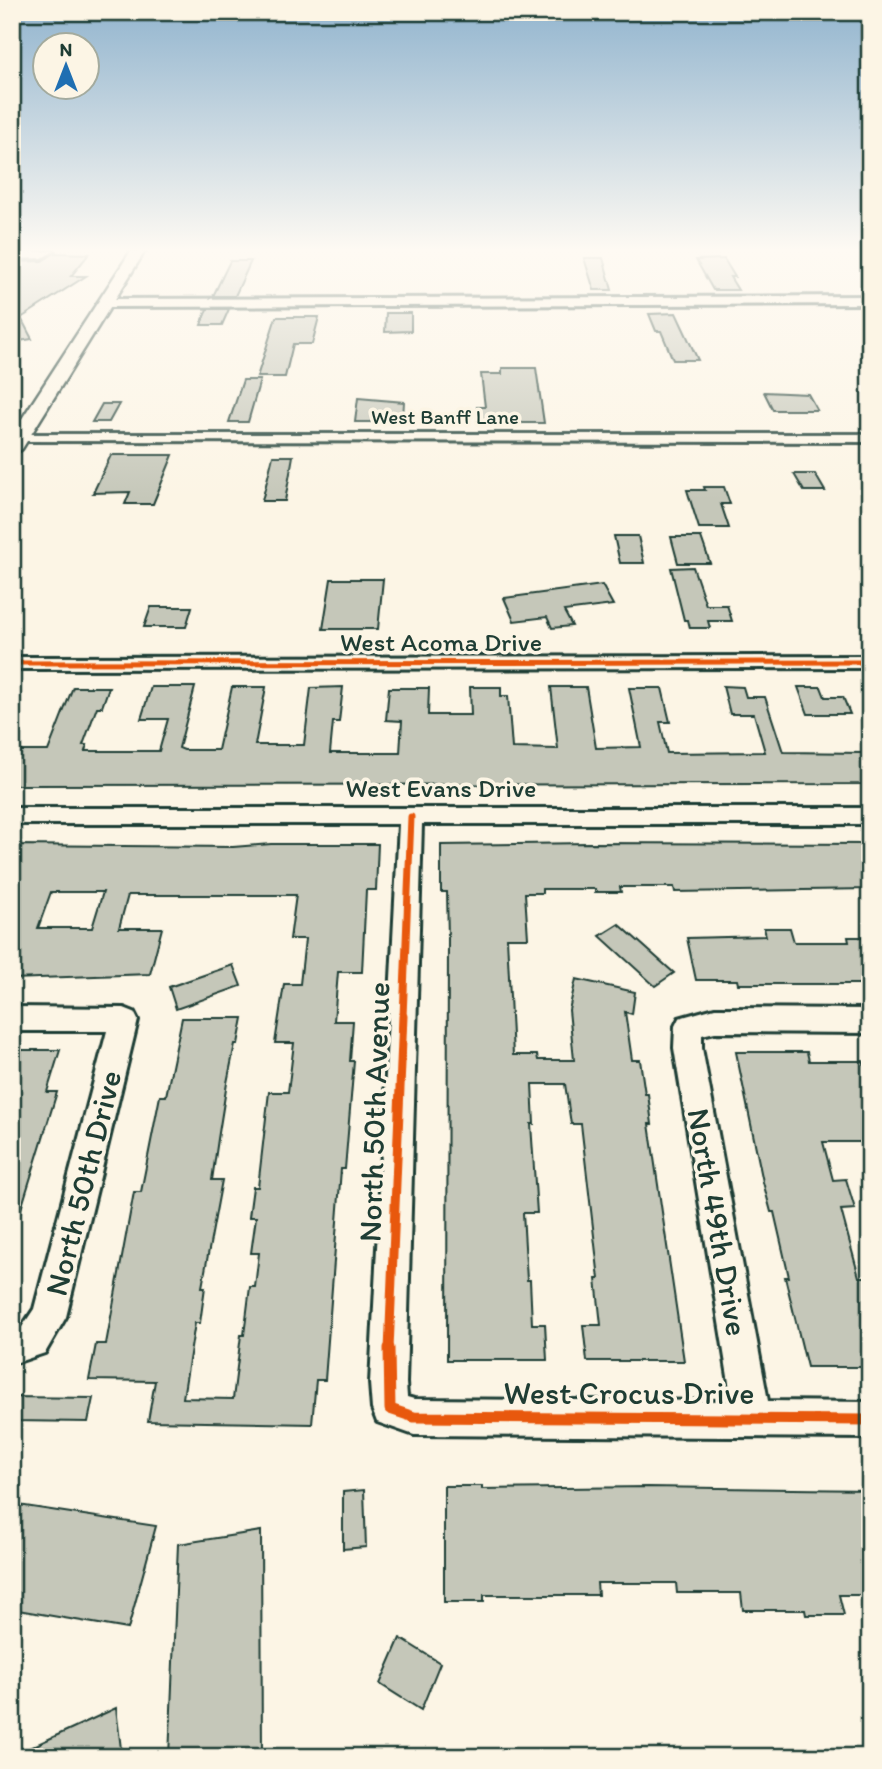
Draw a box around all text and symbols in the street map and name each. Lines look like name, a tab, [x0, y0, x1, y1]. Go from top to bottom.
north arrow	[32, 32, 102, 102]
text: N	[60, 38, 72, 61]
street label: West Banff Lane	[371, 404, 519, 429]
street label: West Acoma Drive	[340, 626, 542, 658]
street label: West Evans Drive	[346, 772, 536, 804]
street label: North 50th Avenue	[350, 981, 398, 1243]
street label: North 50th Drive	[37, 1066, 129, 1300]
street label: North 49th Drive	[679, 1105, 757, 1339]
street label: West Crocus Drive	[504, 1374, 754, 1412]

